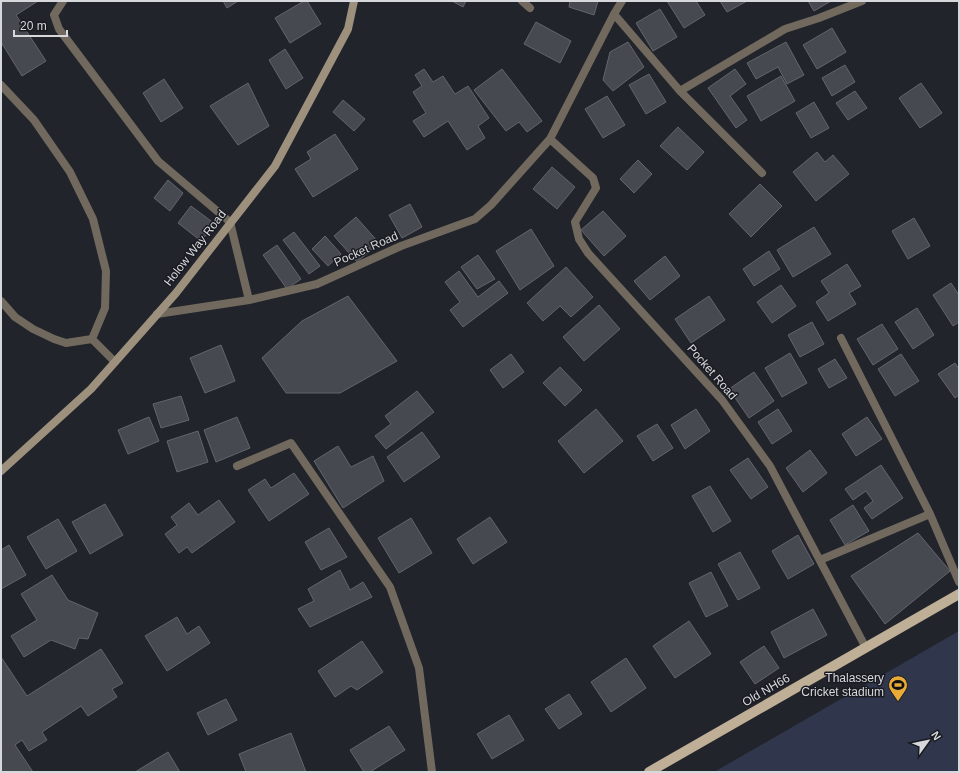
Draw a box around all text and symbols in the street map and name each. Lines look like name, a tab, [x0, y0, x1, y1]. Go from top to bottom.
scale bar	[14, 12, 67, 38]
text: 20 m	[20, 19, 47, 33]
street label: Holow Way Road	[161, 207, 229, 289]
street label: Pocket Road	[332, 229, 400, 269]
street label: Pocket Road	[684, 341, 740, 403]
street label: Old NH66	[740, 671, 793, 709]
place label: Thalassery Cricket stadium	[801, 671, 884, 699]
sports icon: Thalassery Cricket stadium	[887, 674, 909, 702]
north arrow	[908, 721, 948, 761]
text: N	[929, 729, 944, 742]

